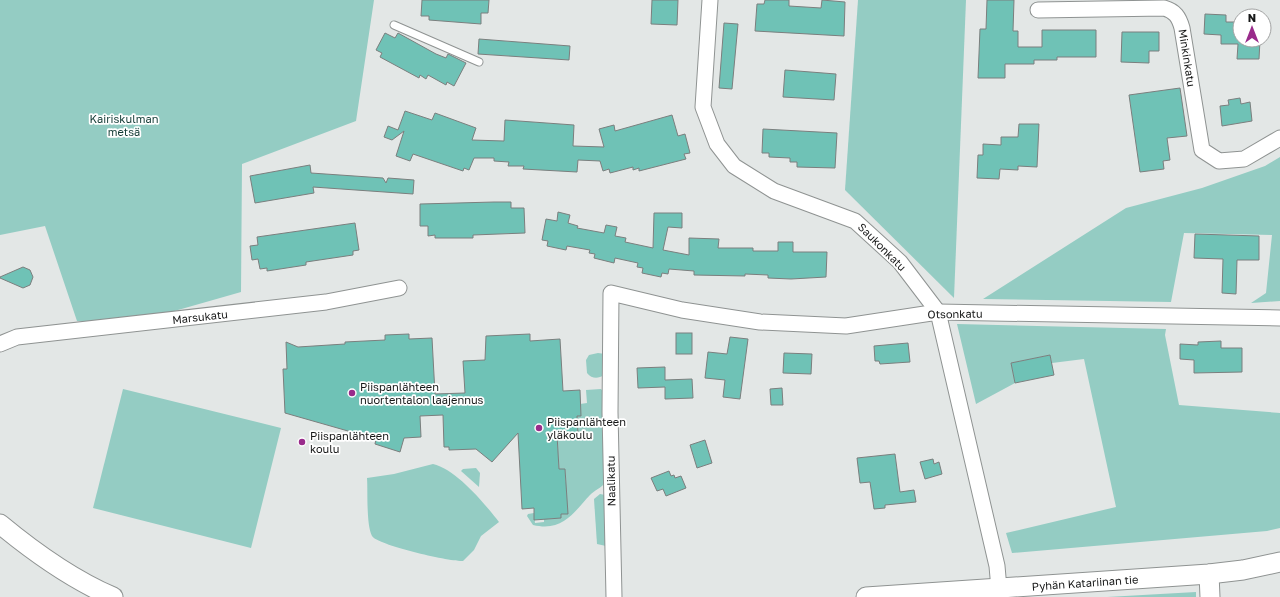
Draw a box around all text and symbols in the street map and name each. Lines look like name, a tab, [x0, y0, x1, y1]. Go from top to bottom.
north arrow	[1232, 8, 1272, 48]
text: N	[1248, 11, 1256, 24]
street label: Minkinkatu	[1177, 28, 1198, 88]
park label: Kairiskulman metsä	[90, 112, 158, 138]
street label: Saukonkatu	[856, 220, 909, 273]
street label: Marsukatu	[172, 307, 228, 326]
street label: Otsonkatu	[927, 307, 983, 320]
place label: Piispanlähteen nuortentalon laajennus	[360, 380, 484, 406]
marker: Piispanlähteen nuortentalon laajennus	[347, 388, 357, 398]
place label: Piispanlähteen yläkoulu	[547, 415, 626, 441]
marker: Piispanlähteen yläkoulu	[534, 423, 544, 433]
place label: Piispanlähteen koulu	[310, 429, 389, 455]
marker: Piispanlähteen koulu	[297, 437, 307, 447]
street label: Naalikatu	[604, 456, 617, 506]
street label: Pyhän Katariinan tie	[1031, 572, 1139, 593]

